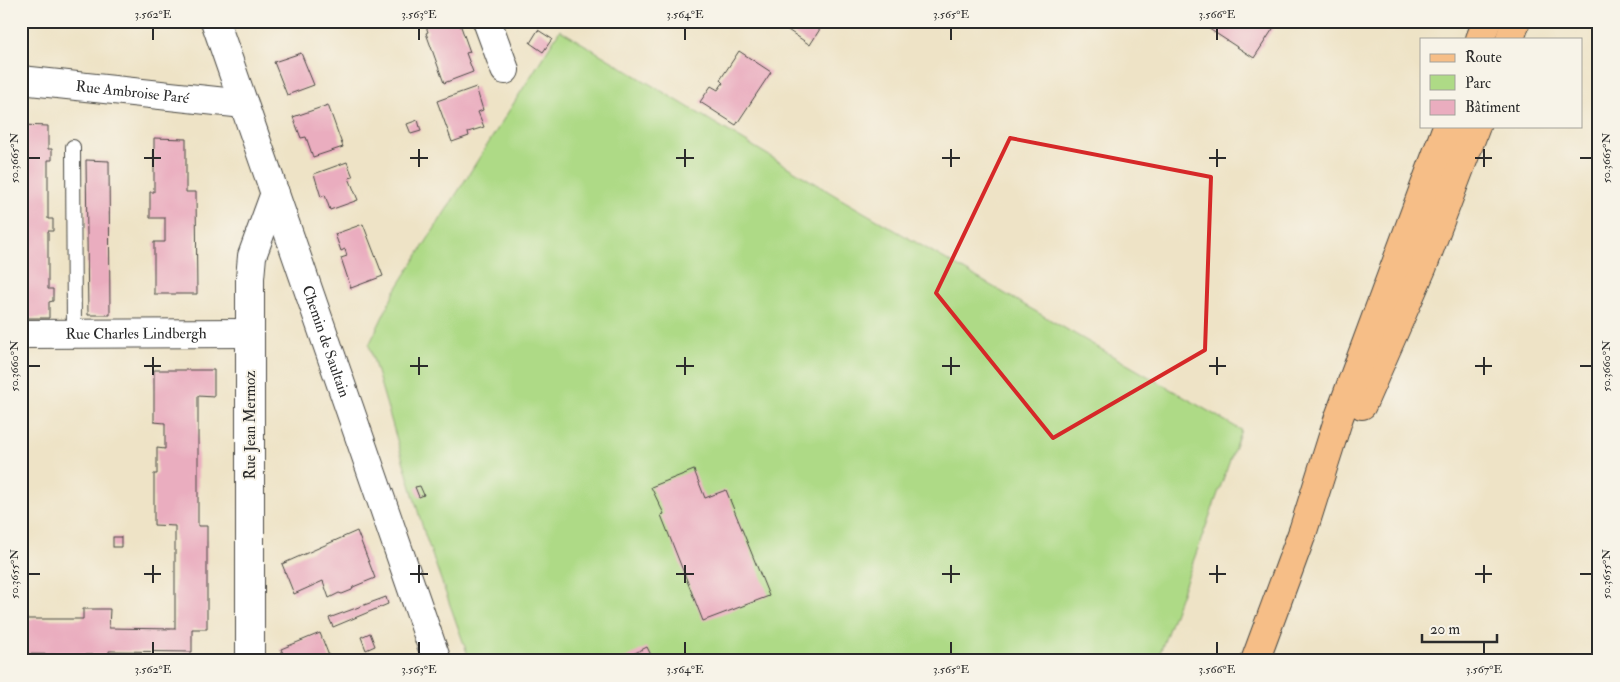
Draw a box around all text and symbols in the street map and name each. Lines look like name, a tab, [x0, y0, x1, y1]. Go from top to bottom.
text: 3.562°E	[135, 7, 172, 22]
text: 3.563°E	[401, 7, 437, 22]
text: 3.564°E	[666, 7, 704, 22]
text: 3.565°E	[933, 7, 969, 22]
text: 3.566°E	[1199, 7, 1236, 22]
legend	[1420, 38, 1582, 128]
text: Route	[1465, 48, 1502, 67]
text: Parc	[1465, 74, 1491, 93]
street label: Rue Ambroise Paré	[75, 76, 191, 108]
text: Bâtiment	[1465, 98, 1520, 117]
text: 50.3665°N	[7, 132, 22, 183]
text: 50.3665°N	[1599, 132, 1614, 183]
street label: Chemin de Saultain	[298, 283, 354, 400]
street label: Rue Charles Lindbergh	[65, 324, 207, 343]
text: 50.3660°N	[7, 340, 22, 392]
text: 50.3660°N	[1599, 340, 1614, 392]
street label: Rue Jean Mermoz	[241, 370, 261, 480]
text: 50.3655°N	[7, 549, 22, 599]
text: 50.3655°N	[1599, 549, 1614, 599]
scale bar	[1422, 612, 1498, 644]
text: 20 m	[1430, 620, 1460, 639]
text: 3.562°E	[135, 662, 172, 677]
text: 3.563°E	[401, 662, 437, 677]
text: 3.564°E	[666, 662, 704, 677]
text: 3.565°E	[933, 662, 969, 677]
text: 3.566°E	[1199, 662, 1236, 677]
text: 3.567°E	[1466, 662, 1503, 677]

